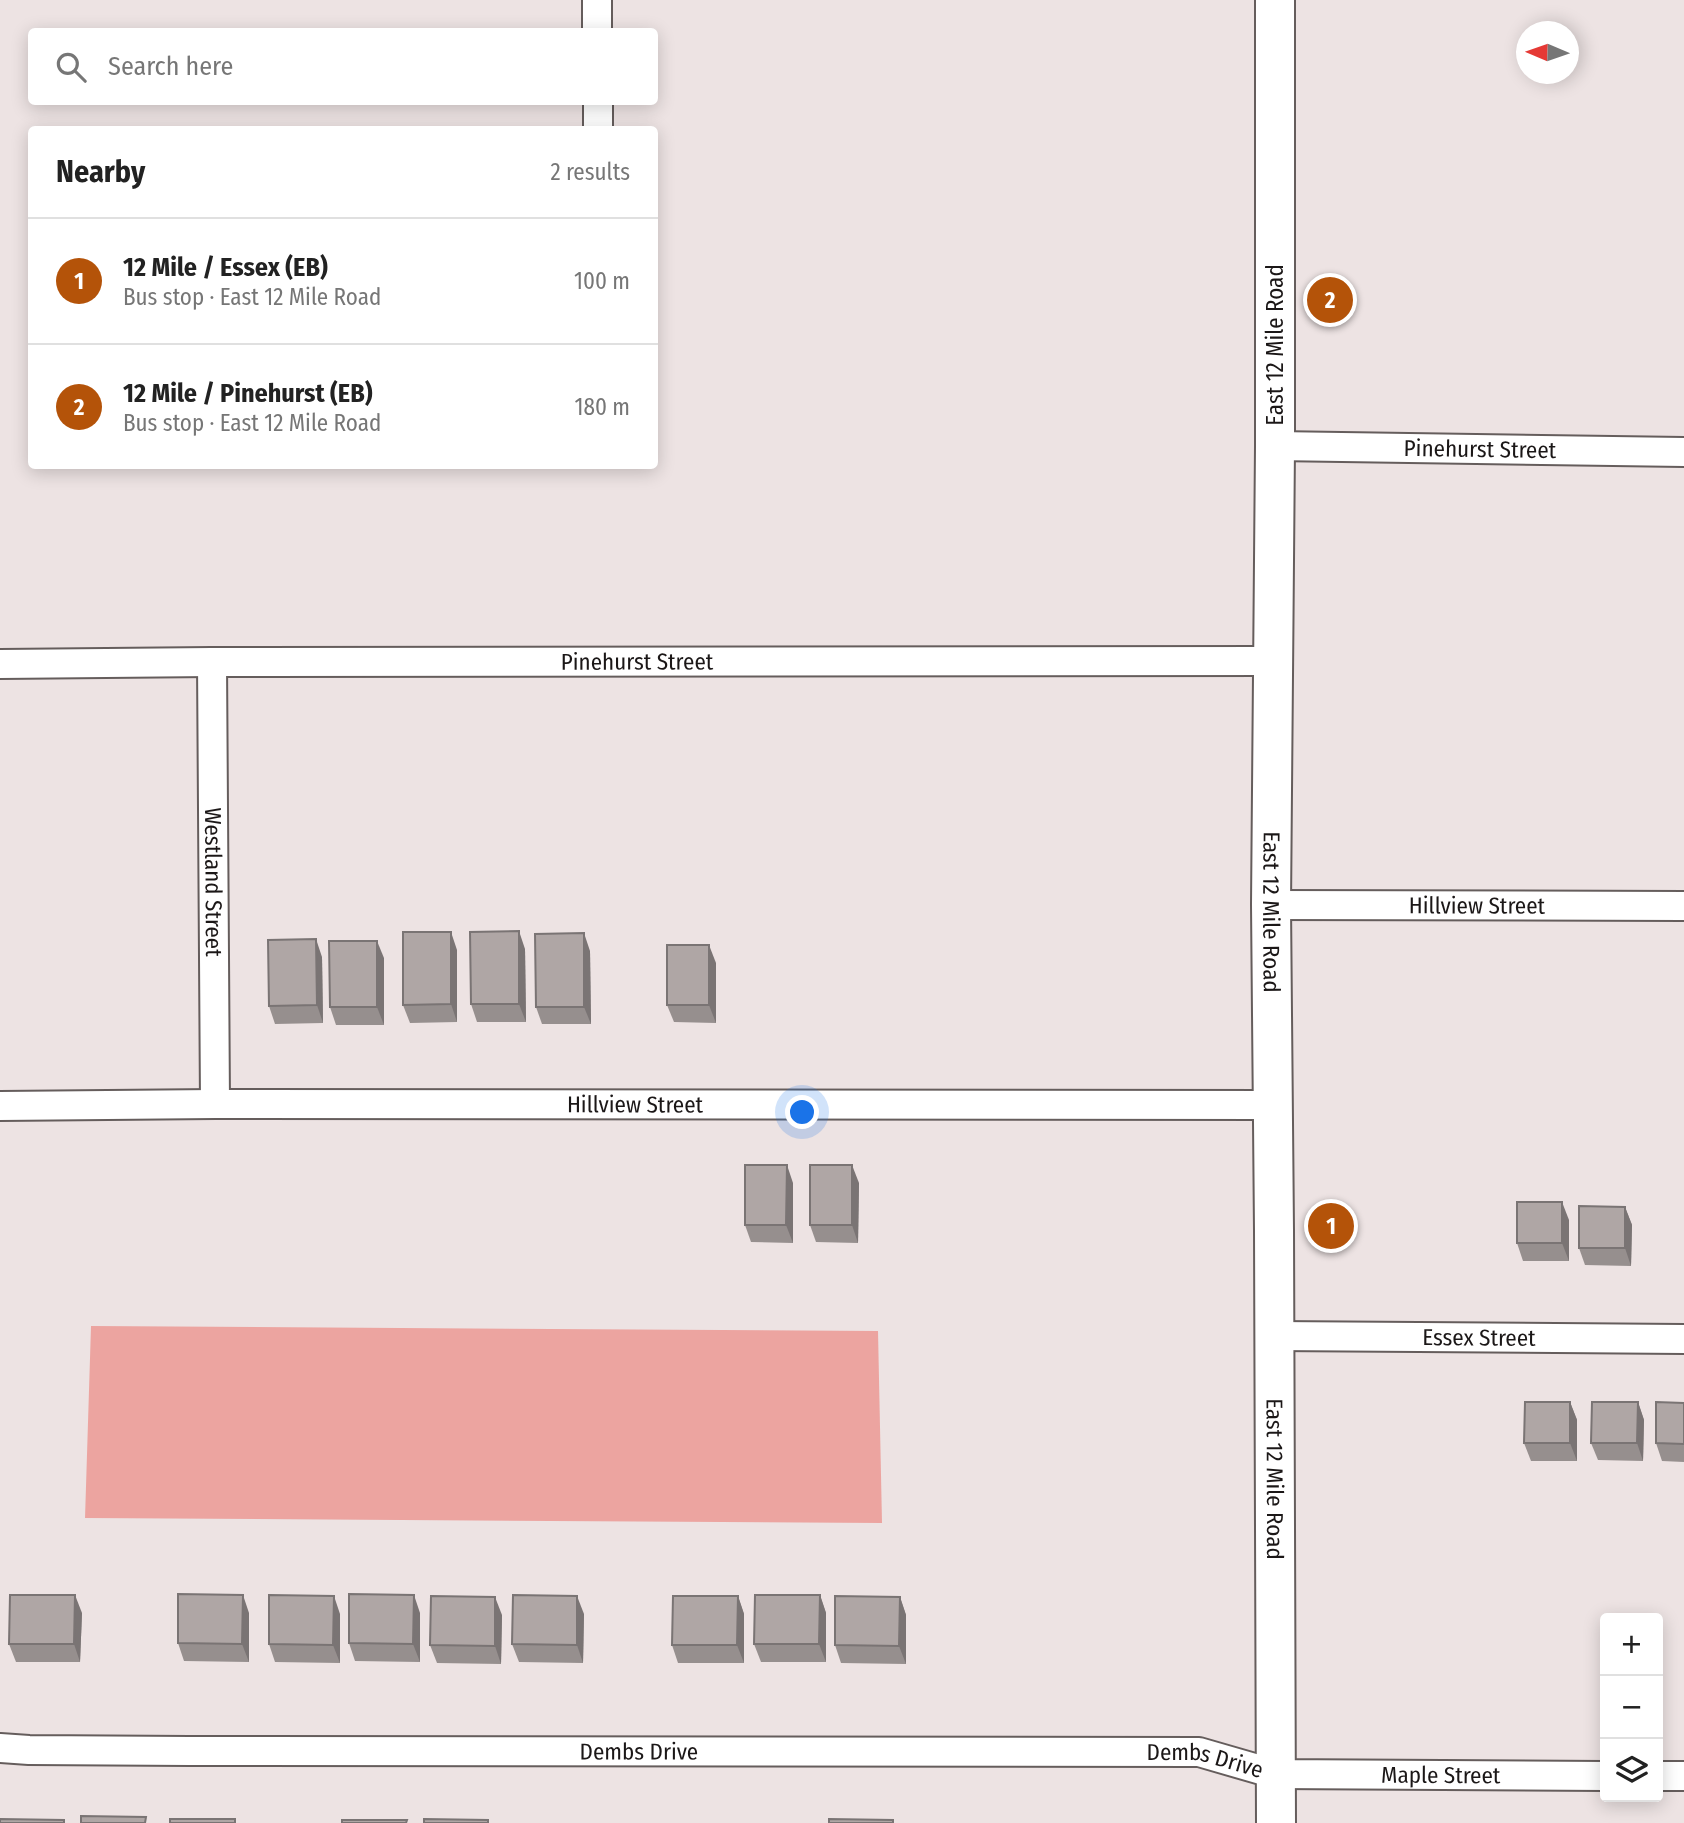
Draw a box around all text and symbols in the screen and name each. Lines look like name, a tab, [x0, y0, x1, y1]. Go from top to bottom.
north arrow	[1516, 21, 1579, 84]
search box	[28, 28, 658, 105]
icon: search	[52, 48, 90, 86]
text: Search here	[108, 51, 233, 82]
text: Nearby	[56, 154, 145, 190]
text: 2 results	[550, 158, 630, 186]
text: 12 Mile / Essex (EB)	[123, 252, 328, 283]
street label: East 12 Mile Road	[1261, 264, 1289, 426]
text: 1	[74, 267, 84, 295]
text: 100 m	[574, 267, 630, 295]
pin: 2	[1307, 274, 1353, 326]
text: Bus stop · East 12 Mile Road	[123, 283, 381, 311]
text: 12 Mile / Pinehurst (EB)	[123, 378, 373, 409]
text: 2	[74, 393, 84, 421]
text: 180 m	[574, 393, 630, 421]
text: Bus stop · East 12 Mile Road	[123, 409, 381, 437]
street label: Pinehurst Street	[1403, 434, 1557, 464]
street label: Pinehurst Street	[561, 648, 714, 676]
street label: Westland Street	[199, 807, 228, 957]
street label: East 12 Mile Road	[1257, 831, 1286, 993]
street label: Hillview Street	[1409, 891, 1546, 920]
street label: Hillview Street	[567, 1090, 704, 1118]
your location	[785, 1095, 819, 1129]
pin: 1	[1308, 1200, 1354, 1252]
street label: Essex Street	[1422, 1323, 1536, 1352]
street label: East 12 Mile Road	[1261, 1398, 1289, 1560]
map controls	[1600, 1613, 1663, 1802]
button: +	[1600, 1613, 1663, 1676]
button: −	[1600, 1676, 1663, 1739]
street label: Dembs Drive	[580, 1737, 698, 1766]
street label: Dembs Drive	[1147, 1738, 1267, 1784]
button: layers	[1600, 1739, 1663, 1802]
street label: Maple Street	[1381, 1761, 1501, 1789]

